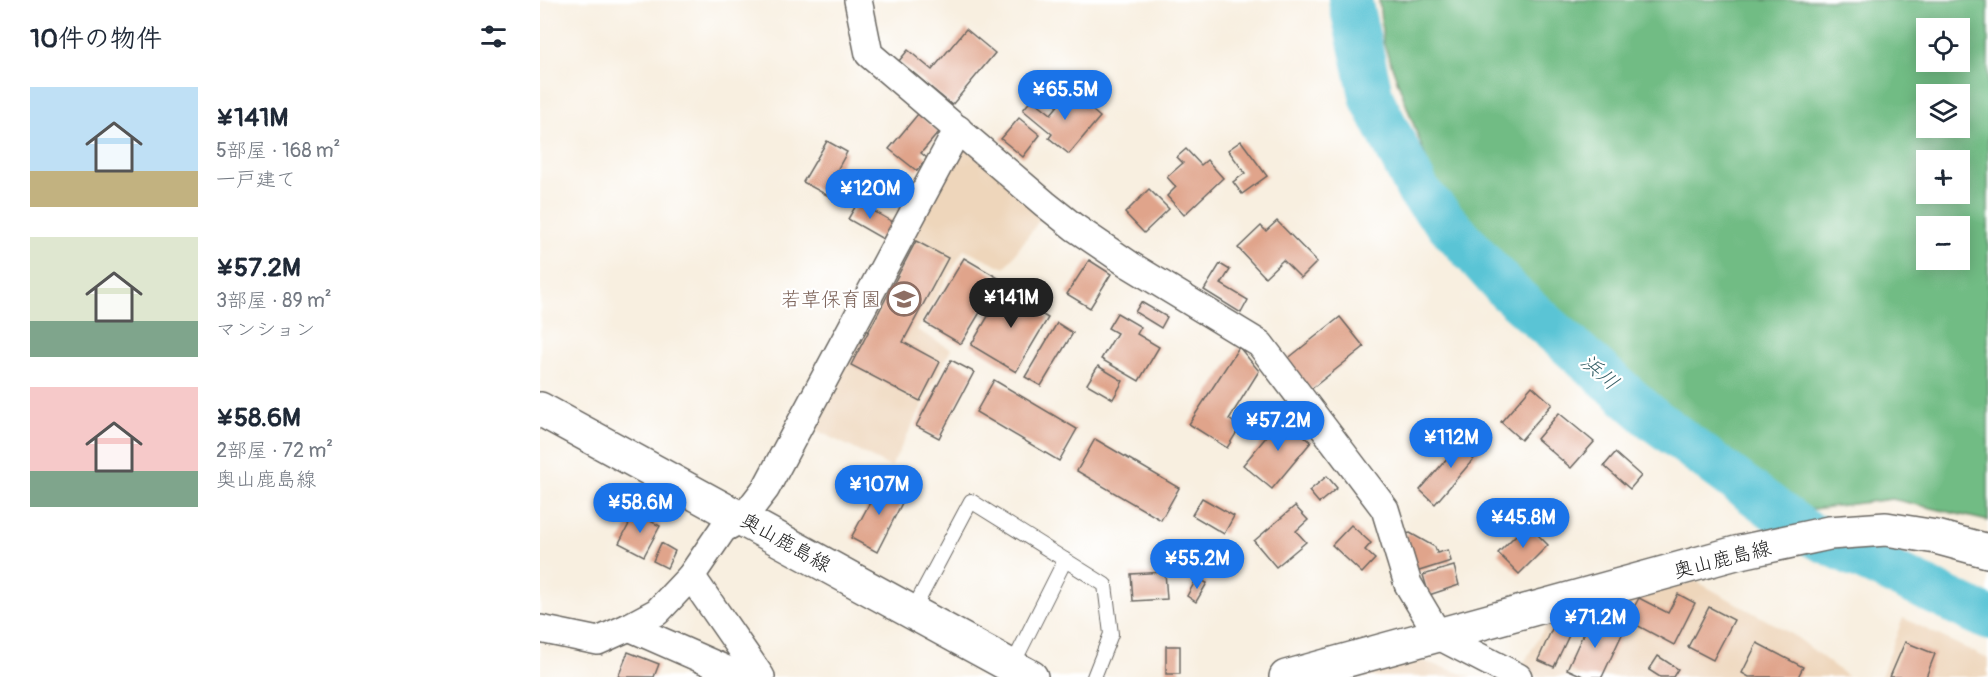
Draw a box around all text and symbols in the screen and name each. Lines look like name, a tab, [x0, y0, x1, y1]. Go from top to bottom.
map controls	[1916, 18, 1970, 270]
button: locate	[1916, 18, 1970, 72]
icon: filters	[477, 20, 510, 53]
text: 10件の物件	[30, 23, 162, 55]
pin: ¥65.5M	[1016, 70, 1114, 121]
text: ¥65.5M	[1032, 77, 1098, 102]
button: layers	[1916, 84, 1970, 138]
text: ¥141M	[216, 102, 288, 134]
icon: home	[78, 111, 150, 183]
text: 5部屋 · 168 m²	[216, 138, 340, 163]
button: +	[1916, 150, 1970, 204]
text: 一戸建て	[216, 167, 296, 192]
pin: ¥120M	[828, 169, 912, 220]
text: ¥120M	[840, 176, 900, 201]
button: −	[1916, 216, 1970, 270]
text: ¥57.2M	[216, 252, 301, 284]
icon: home	[78, 261, 150, 333]
pin: ¥141M	[969, 278, 1053, 329]
school or university icon: 若草保育園	[886, 281, 922, 317]
text: ¥141M	[983, 285, 1039, 310]
place label: 若草保育園	[781, 287, 881, 312]
text: 3部屋 · 89 m²	[216, 288, 332, 313]
text: マンション	[216, 317, 315, 342]
water label: 浜川	[1575, 348, 1624, 396]
pin: ¥57.2M	[1229, 401, 1327, 452]
text: ¥58.6M	[216, 402, 301, 434]
text: ¥57.2M	[1245, 408, 1311, 433]
icon: home	[78, 411, 150, 483]
pin: ¥112M	[1409, 418, 1493, 469]
text: ¥112M	[1423, 425, 1479, 450]
text: 2部屋 · 72 m²	[216, 438, 333, 463]
pin: ¥107M	[837, 465, 921, 516]
text: 奥山鹿島線	[216, 467, 316, 492]
text: ¥107M	[849, 472, 909, 497]
pin: ¥58.6M	[591, 483, 689, 534]
text: ¥58.6M	[607, 490, 673, 515]
pin: ¥45.8M	[1474, 498, 1572, 549]
text: ¥45.8M	[1490, 505, 1556, 530]
street label: 奥山鹿島線	[736, 507, 836, 578]
street label: 奥山鹿島線	[1671, 535, 1774, 584]
pin: ¥55.2M	[1148, 539, 1246, 590]
text: ¥55.2M	[1164, 546, 1230, 571]
pin: ¥71.2M	[1546, 598, 1644, 649]
text: ¥71.2M	[1564, 605, 1626, 630]

